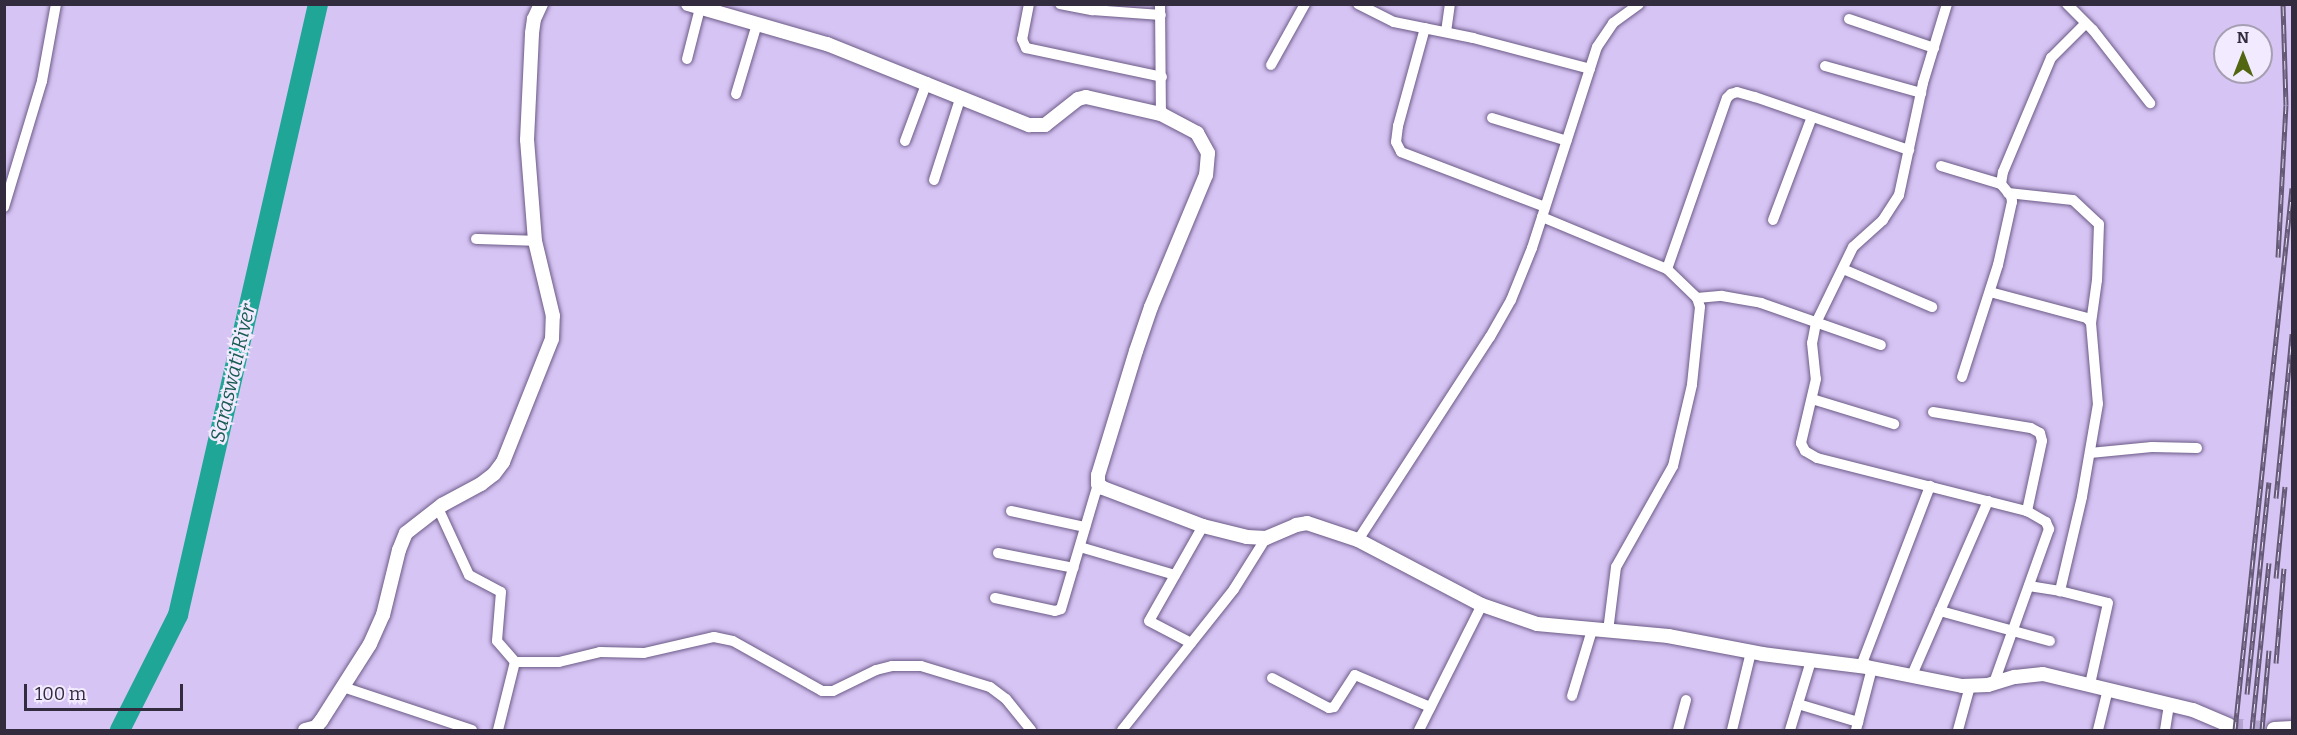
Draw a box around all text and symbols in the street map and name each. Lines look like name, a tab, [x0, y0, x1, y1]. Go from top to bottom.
north arrow	[2213, 24, 2273, 84]
text: N	[2237, 28, 2249, 47]
water label: Saraswati River	[205, 302, 261, 444]
scale bar	[27, 672, 186, 710]
text: 100 m	[35, 683, 86, 705]

